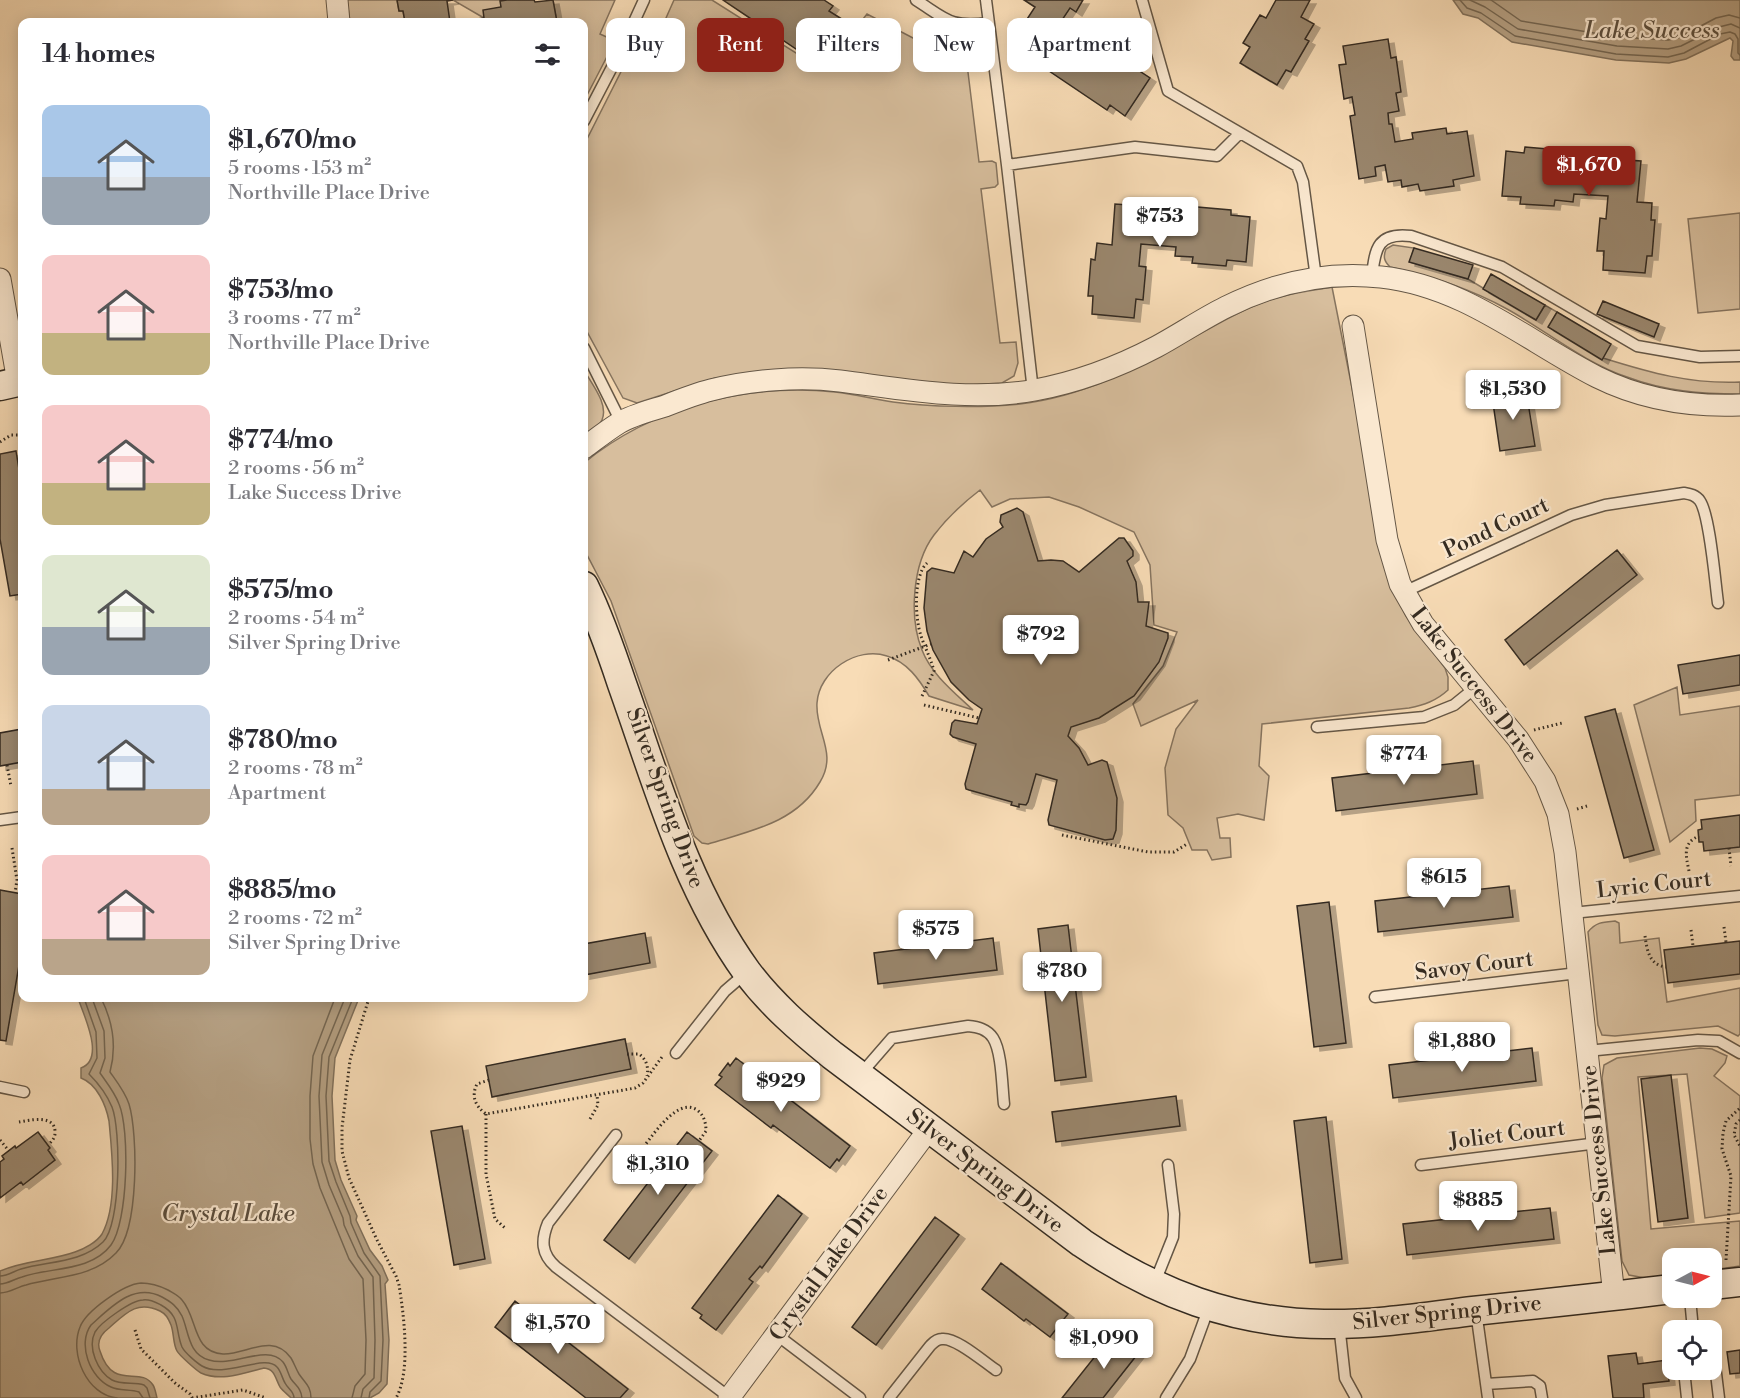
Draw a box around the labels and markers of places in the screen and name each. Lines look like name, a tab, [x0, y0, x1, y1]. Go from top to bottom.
pin: $1,670	[1540, 146, 1638, 197]
pin: $753	[1124, 197, 1196, 248]
pin: $1,530	[1464, 370, 1562, 421]
pin: $792	[1005, 615, 1077, 666]
pin: $774	[1368, 735, 1440, 786]
pin: $615	[1408, 858, 1480, 909]
pin: $575	[900, 910, 972, 961]
pin: $780	[1026, 952, 1098, 1003]
pin: $1,880	[1413, 1022, 1511, 1073]
pin: $929	[745, 1062, 817, 1113]
pin: $1,310	[609, 1145, 707, 1196]
pin: $885	[1442, 1181, 1514, 1232]
pin: $1,570	[509, 1304, 607, 1355]
pin: $1,090	[1055, 1319, 1153, 1370]

